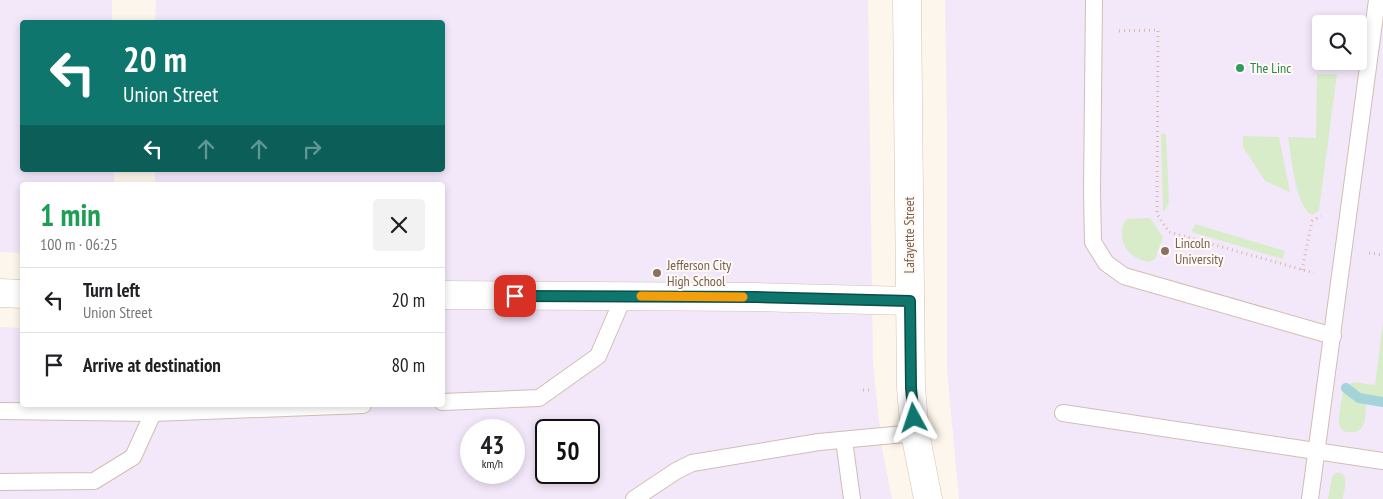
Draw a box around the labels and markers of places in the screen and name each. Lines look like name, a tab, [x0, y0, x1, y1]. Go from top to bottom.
place label: The Linc	[1250, 59, 1291, 77]
marker: The Linc	[1234, 62, 1246, 74]
place label: Lincoln University	[1175, 234, 1224, 268]
marker: Lincoln University	[1159, 245, 1171, 257]
place label: Jefferson City High School	[666, 256, 732, 290]
marker: Jefferson City High School	[651, 267, 663, 279]
pin	[494, 275, 536, 317]

